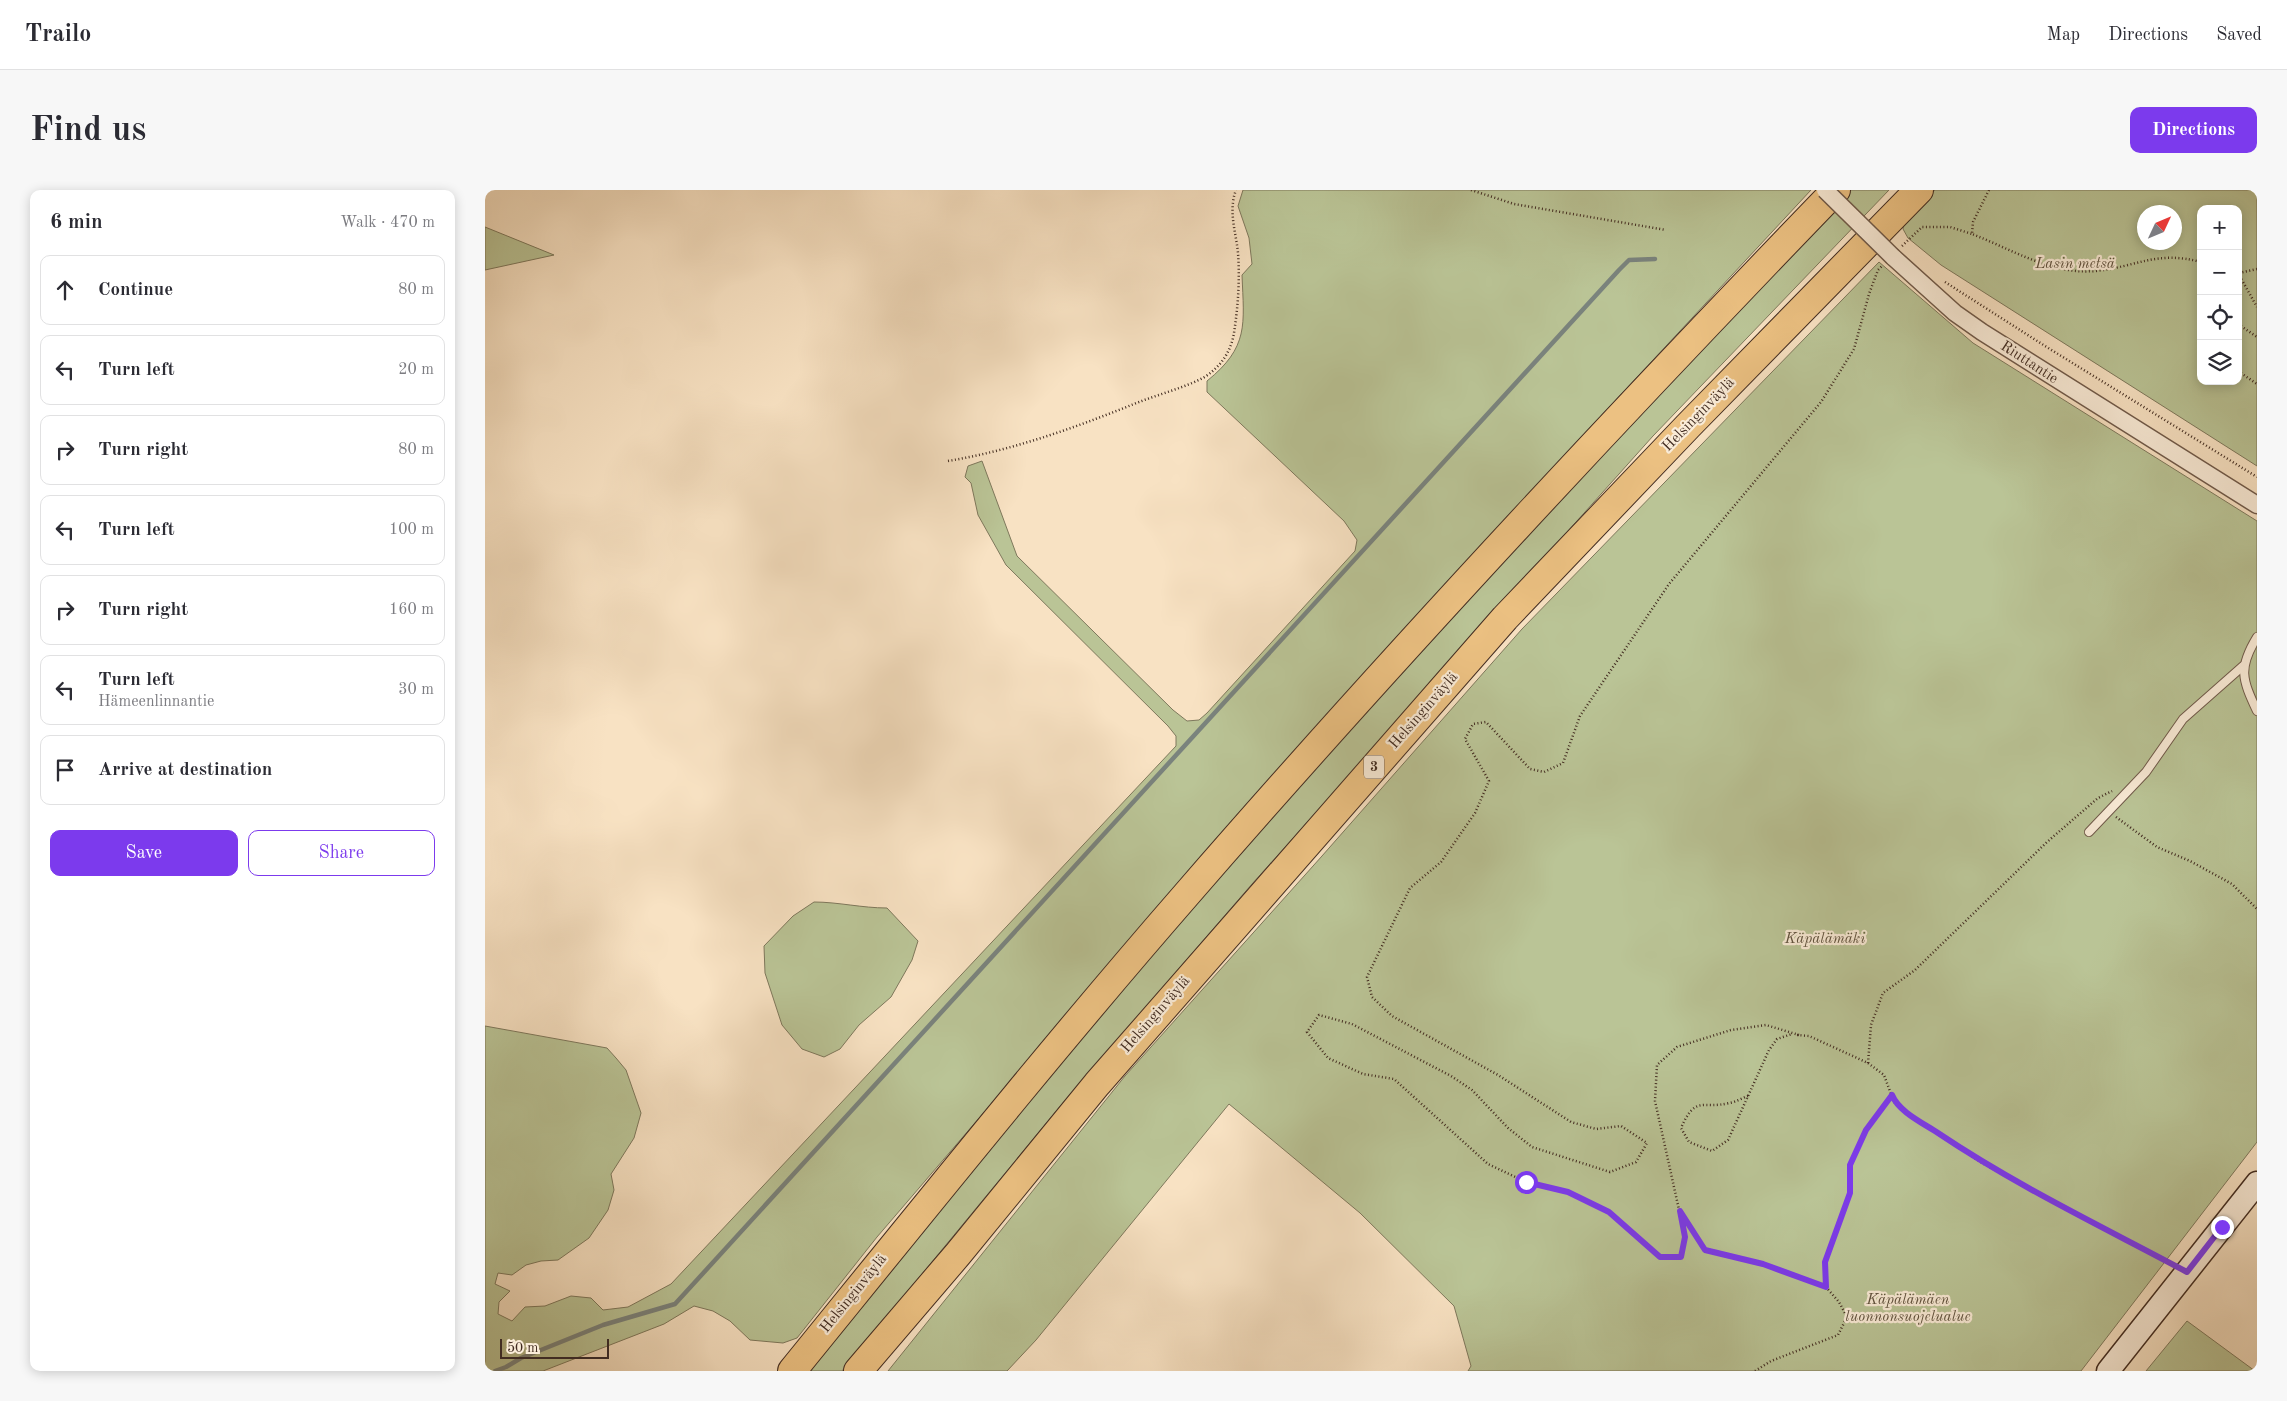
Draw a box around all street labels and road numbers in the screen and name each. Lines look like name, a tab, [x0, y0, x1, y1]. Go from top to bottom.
street label: Riuttantie	[1998, 339, 2060, 387]
street label: Helsinginväylä	[1660, 375, 1738, 455]
street label: Helsinginväylä	[1387, 669, 1462, 752]
road number: 3	[1364, 756, 1384, 778]
street label: Helsinginväylä	[1119, 973, 1194, 1056]
street label: Helsinginväylä	[818, 1251, 890, 1336]

